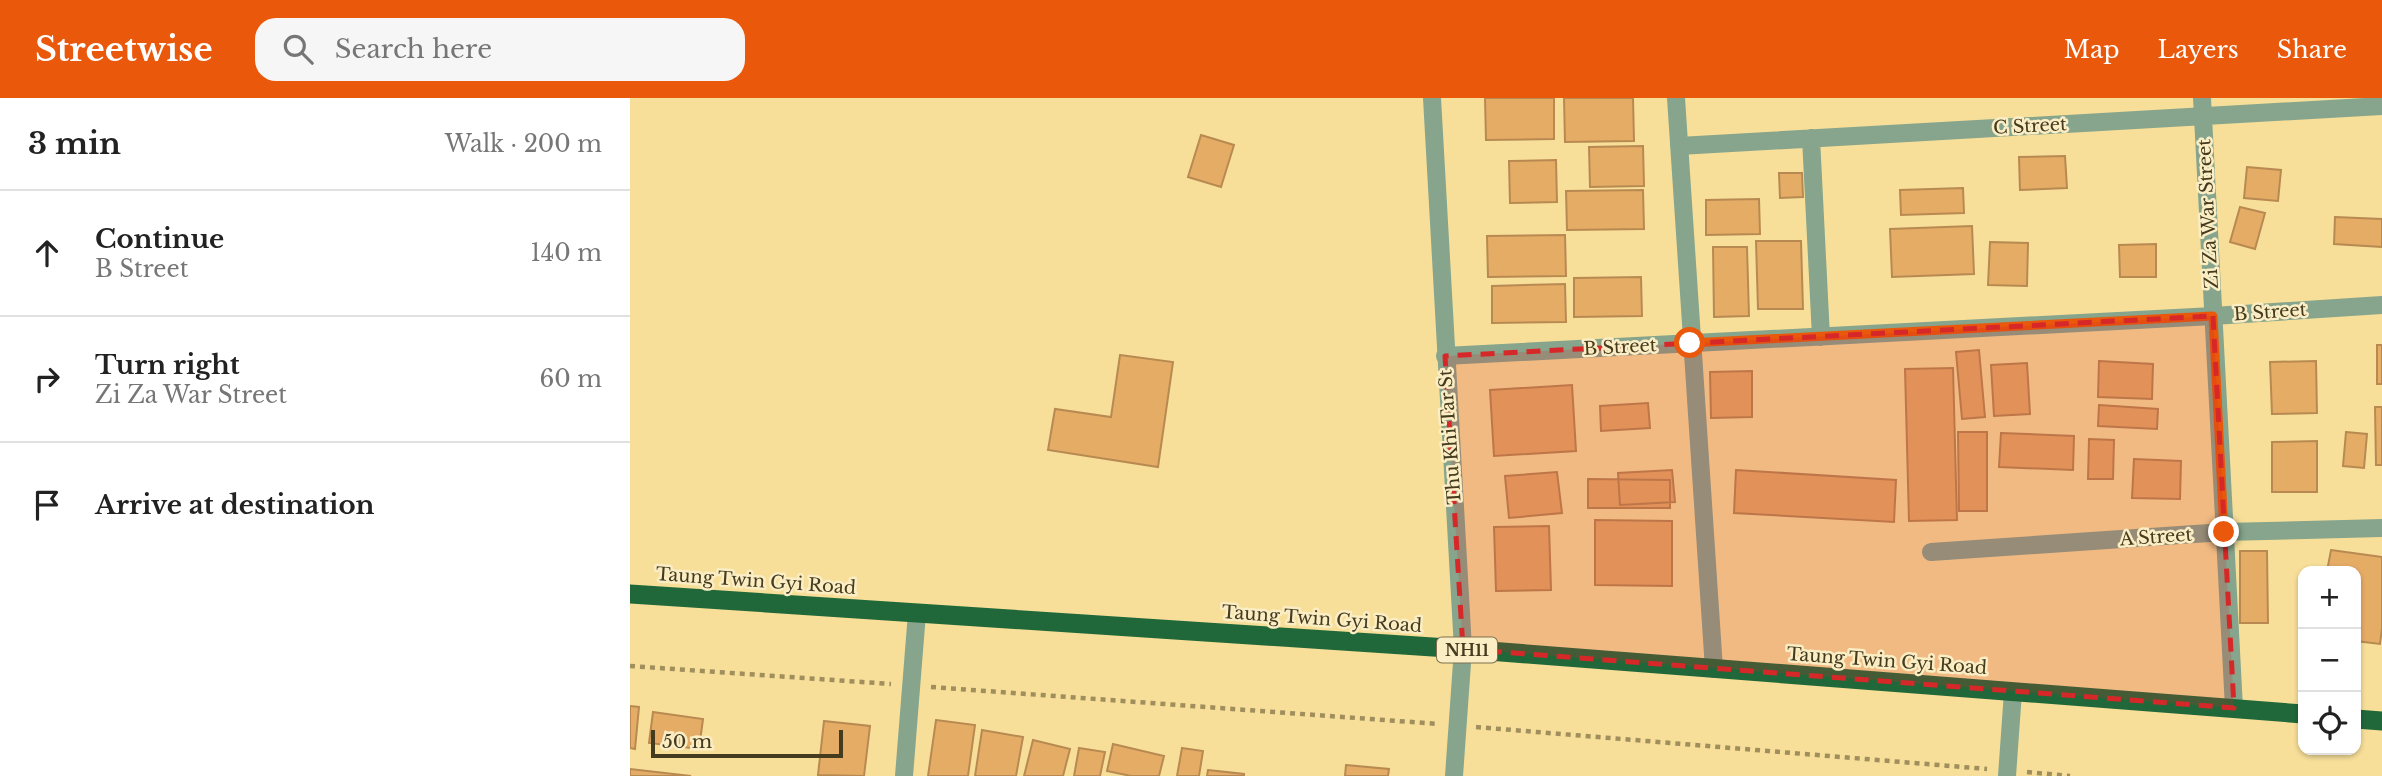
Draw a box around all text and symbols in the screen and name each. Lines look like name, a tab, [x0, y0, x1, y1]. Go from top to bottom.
search box	[255, 18, 745, 81]
text: Streetwise	[35, 29, 213, 70]
icon: search	[279, 30, 317, 68]
text: Search here	[335, 33, 492, 65]
text: Map	[2064, 35, 2120, 64]
text: Layers	[2158, 35, 2239, 64]
text: Share	[2277, 35, 2347, 64]
street label: C Street	[1993, 113, 2068, 139]
text: 3 min	[28, 125, 121, 162]
text: Walk · 200 m	[445, 130, 602, 158]
street label: Zi Za War Street	[2193, 138, 2223, 290]
text: Continue	[95, 223, 224, 255]
icon: ahead	[28, 234, 66, 272]
text: 140 m	[531, 239, 602, 267]
text: B Street	[95, 255, 188, 283]
street label: B Street	[2233, 298, 2307, 326]
route start	[1674, 327, 1705, 358]
street label: B Street	[1583, 334, 1657, 360]
text: Turn right	[95, 349, 240, 381]
icon: right	[28, 360, 66, 398]
text: 60 m	[540, 365, 602, 393]
street label: Thu Khi Tar St	[1434, 369, 1466, 505]
text: Zi Za War Street	[95, 381, 287, 409]
icon: arrive	[28, 486, 66, 524]
text: Arrive at destination	[95, 489, 375, 521]
route end	[2208, 516, 2239, 547]
street label: A Street	[2118, 523, 2193, 551]
street label: Taung Twin Gyi Road	[655, 563, 857, 599]
map controls	[2298, 566, 2361, 755]
button: +	[2298, 566, 2361, 629]
street label: Taung Twin Gyi Road	[1221, 601, 1423, 637]
button: −	[2298, 629, 2361, 692]
road number: NH11	[1437, 638, 1497, 663]
street label: Taung Twin Gyi Road	[1786, 643, 1988, 679]
button: locate	[2298, 692, 2361, 755]
scale bar	[651, 727, 844, 759]
text: 50 m	[662, 730, 712, 753]

